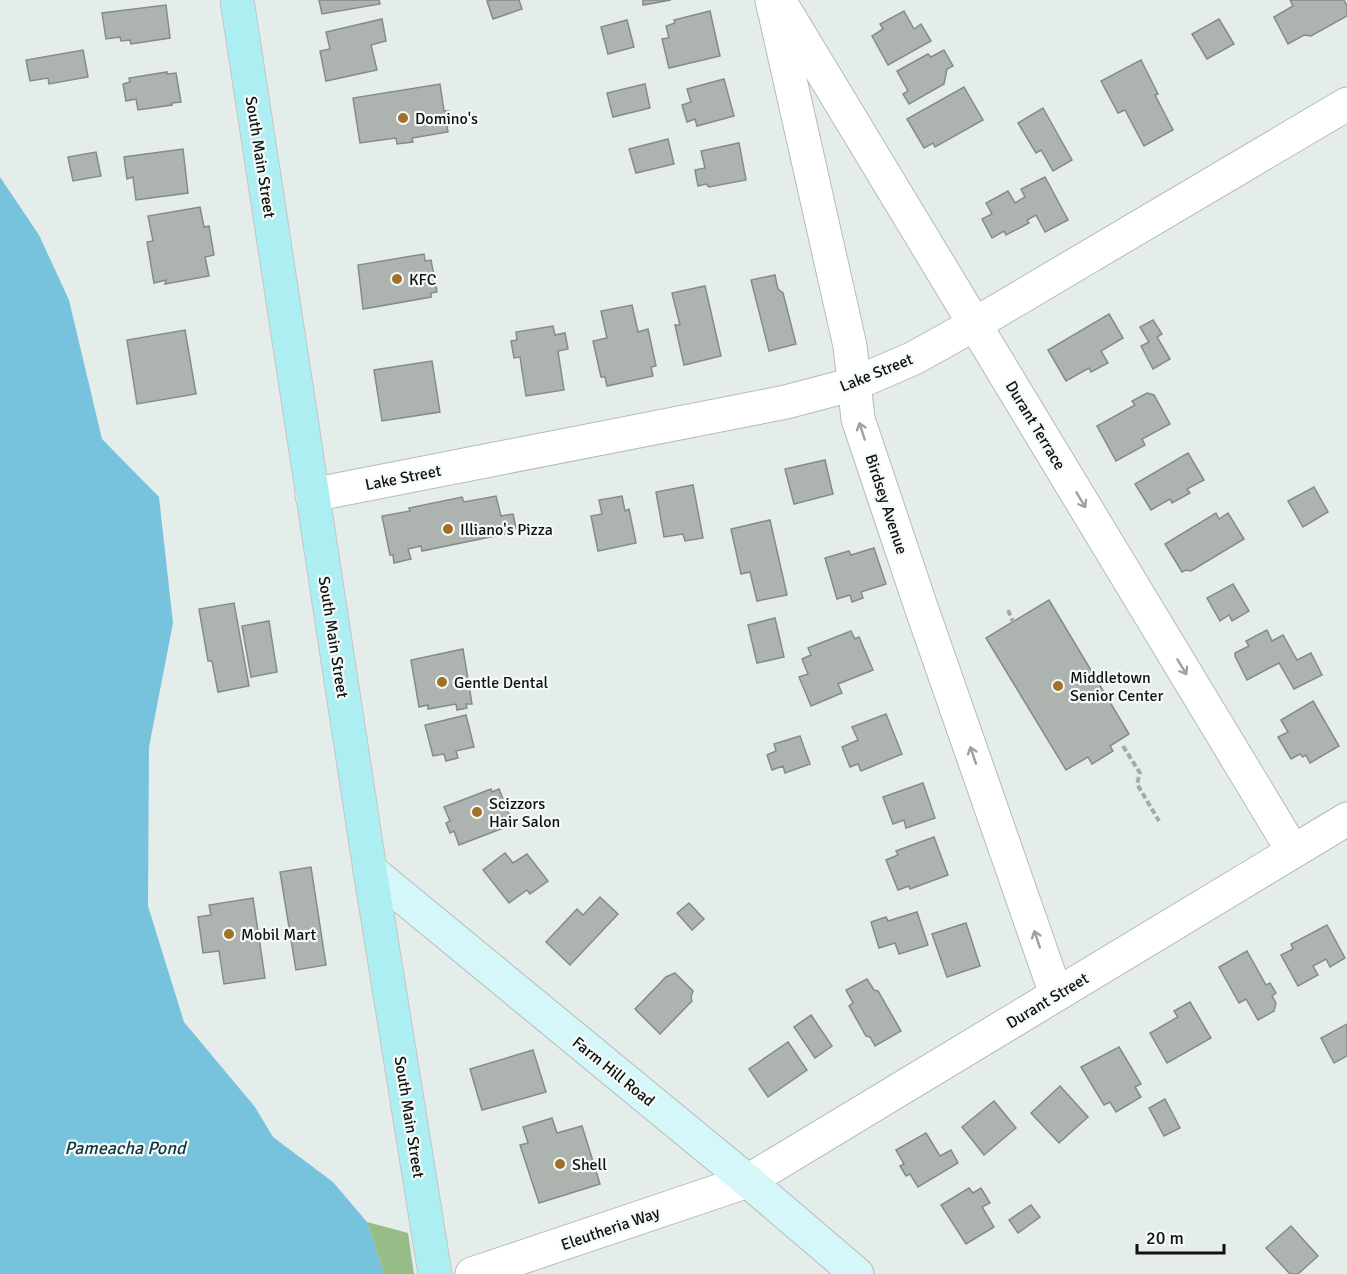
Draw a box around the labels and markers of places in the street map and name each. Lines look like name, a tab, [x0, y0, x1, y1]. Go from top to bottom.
place label: Domino's	[415, 109, 478, 129]
marker: Domino's	[396, 111, 410, 125]
place label: KFC	[409, 270, 437, 290]
marker: KFC	[390, 272, 404, 286]
place label: Illiano's Pizza	[460, 520, 553, 540]
marker: Illiano's Pizza	[441, 522, 455, 536]
place label: Middletown Senior Center	[1070, 668, 1163, 706]
place label: Gentle Dental	[454, 673, 549, 693]
marker: Gentle Dental	[435, 675, 449, 689]
marker: Middletown Senior Center	[1051, 679, 1065, 693]
place label: Scizzors Hair Salon	[489, 794, 560, 832]
marker: Scizzors Hair Salon	[470, 805, 484, 819]
place label: Mobil Mart	[241, 925, 316, 945]
marker: Mobil Mart	[222, 927, 236, 941]
place label: Shell	[572, 1155, 607, 1175]
marker: Shell	[553, 1157, 567, 1171]

